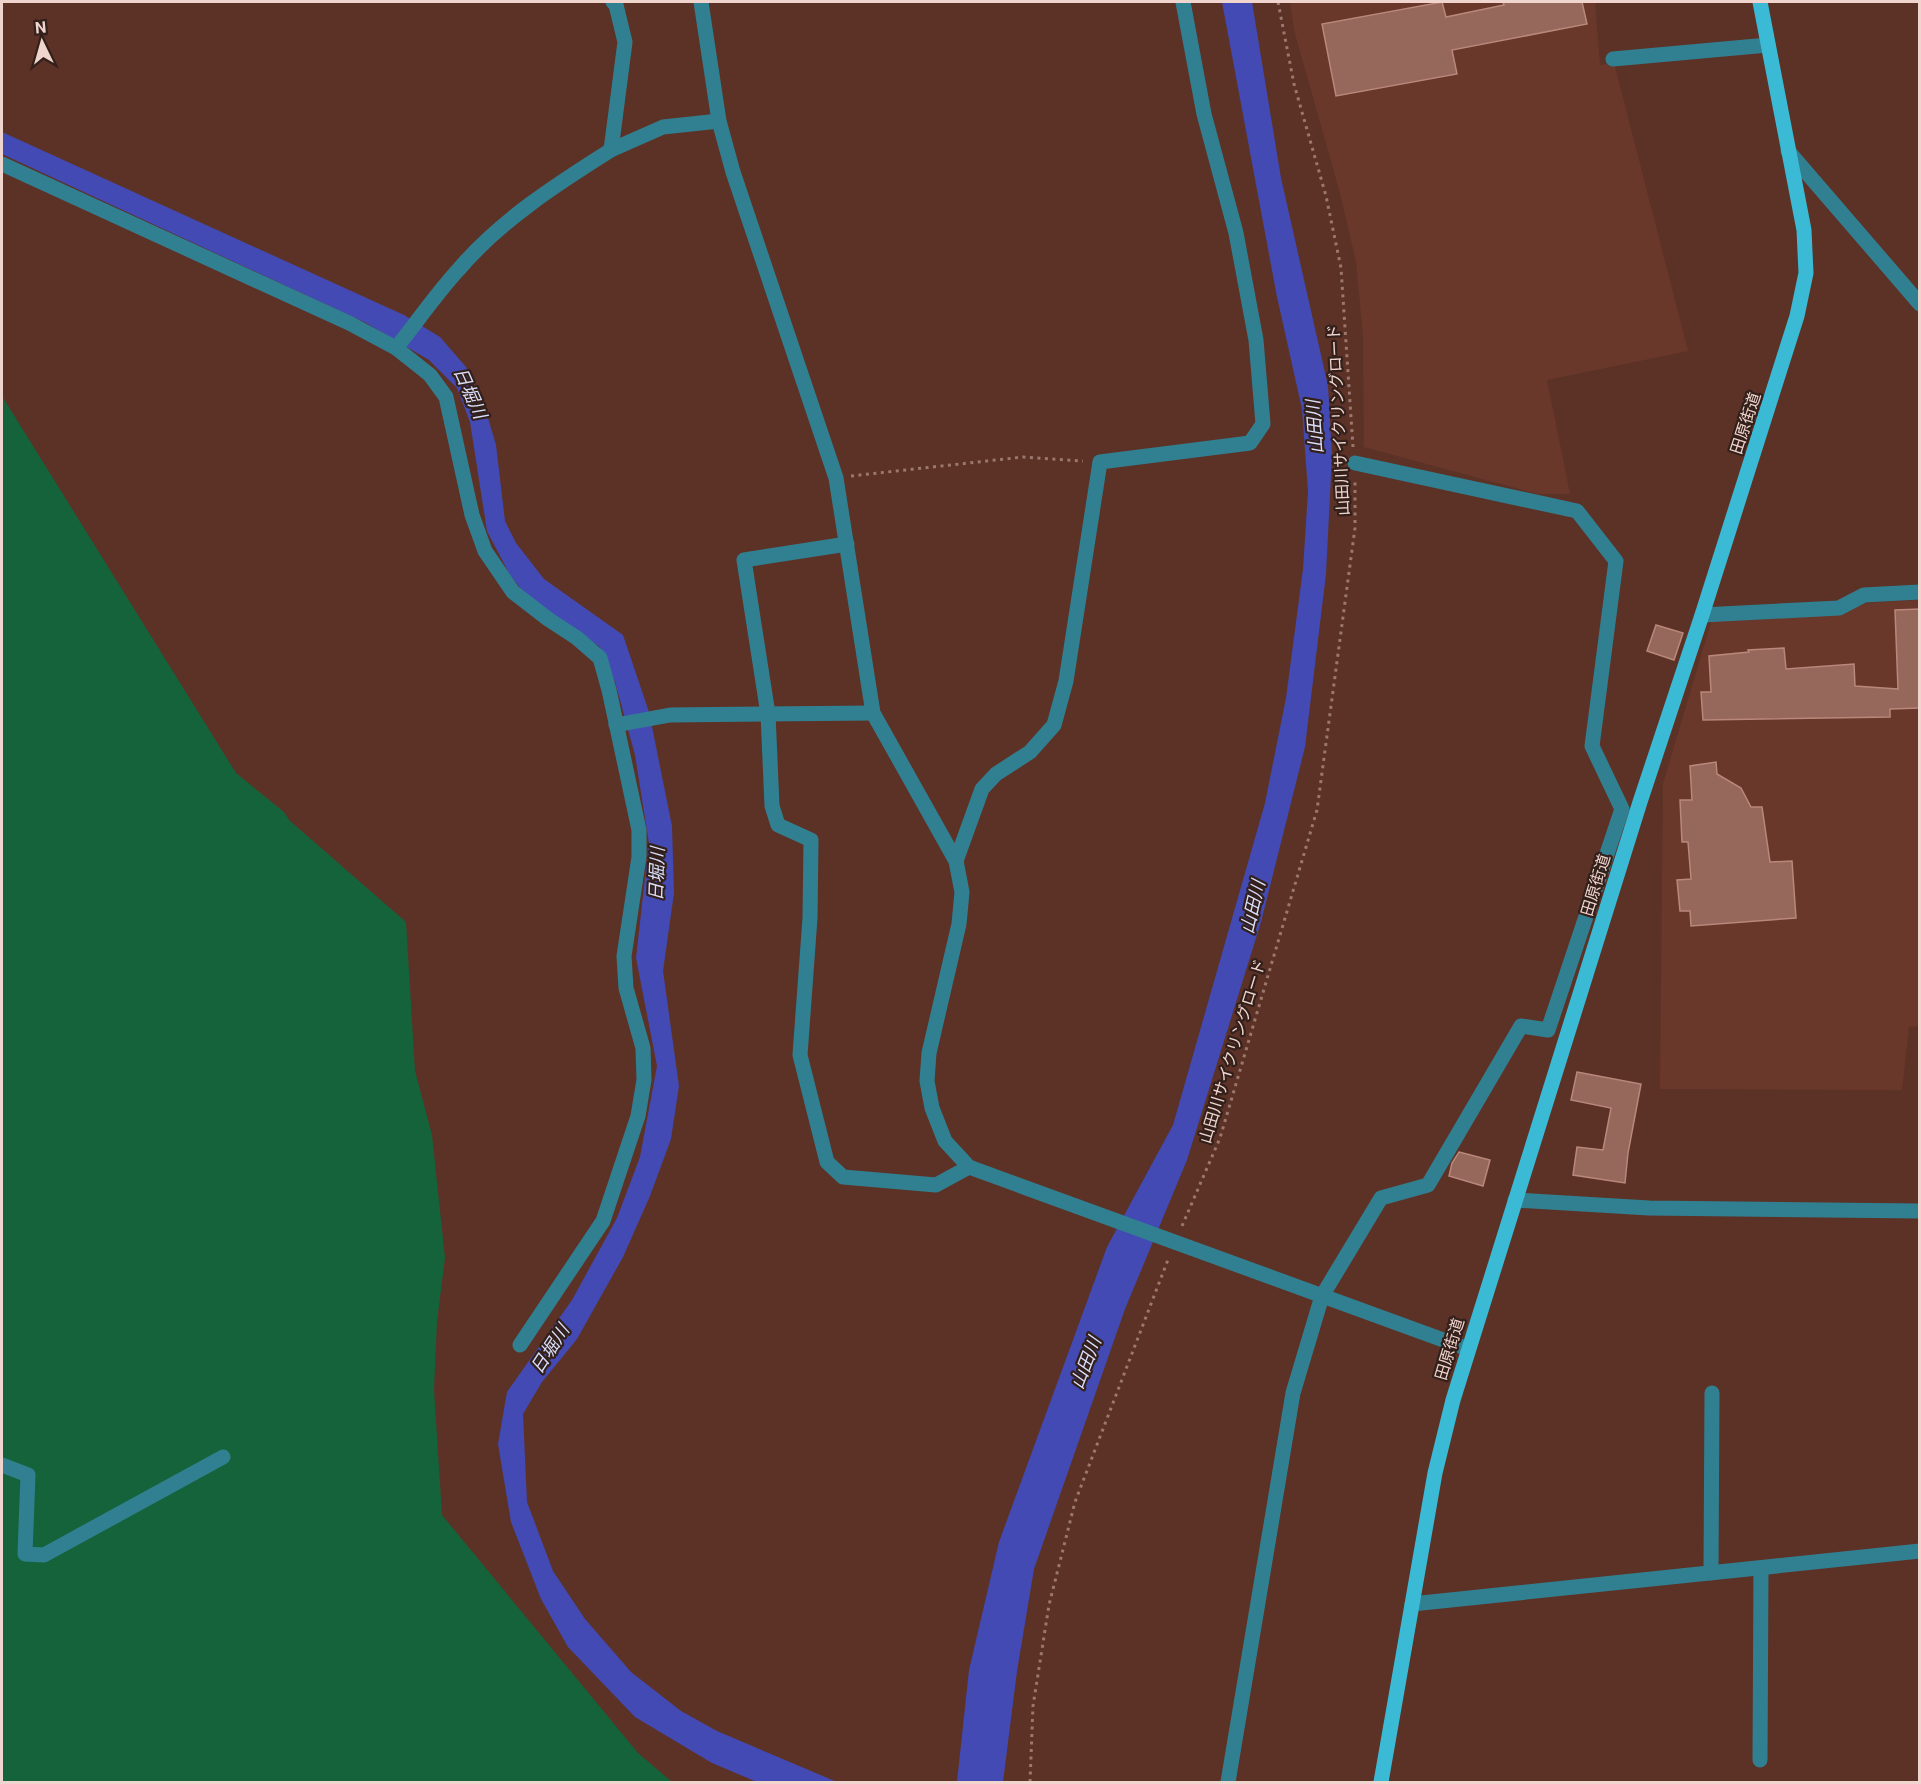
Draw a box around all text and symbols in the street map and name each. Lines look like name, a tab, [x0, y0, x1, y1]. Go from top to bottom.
north arrow	[12, 12, 72, 72]
text: N	[34, 18, 47, 38]
street label: 山田川サイクリングロード	[1324, 324, 1353, 516]
water label: 日堀川	[450, 364, 492, 424]
street label: 田原街道	[1727, 390, 1764, 457]
water label: 山田川	[1302, 397, 1327, 455]
water label: 日堀川	[645, 845, 668, 901]
street label: 田原街道	[1577, 852, 1614, 919]
water label: 山田川	[1236, 876, 1269, 936]
street label: 山田川サイクリングロード	[1195, 957, 1270, 1146]
street label: 田原街道	[1431, 1316, 1468, 1383]
water label: 日堀川	[526, 1319, 574, 1377]
water label: 山田川	[1066, 1332, 1106, 1392]

